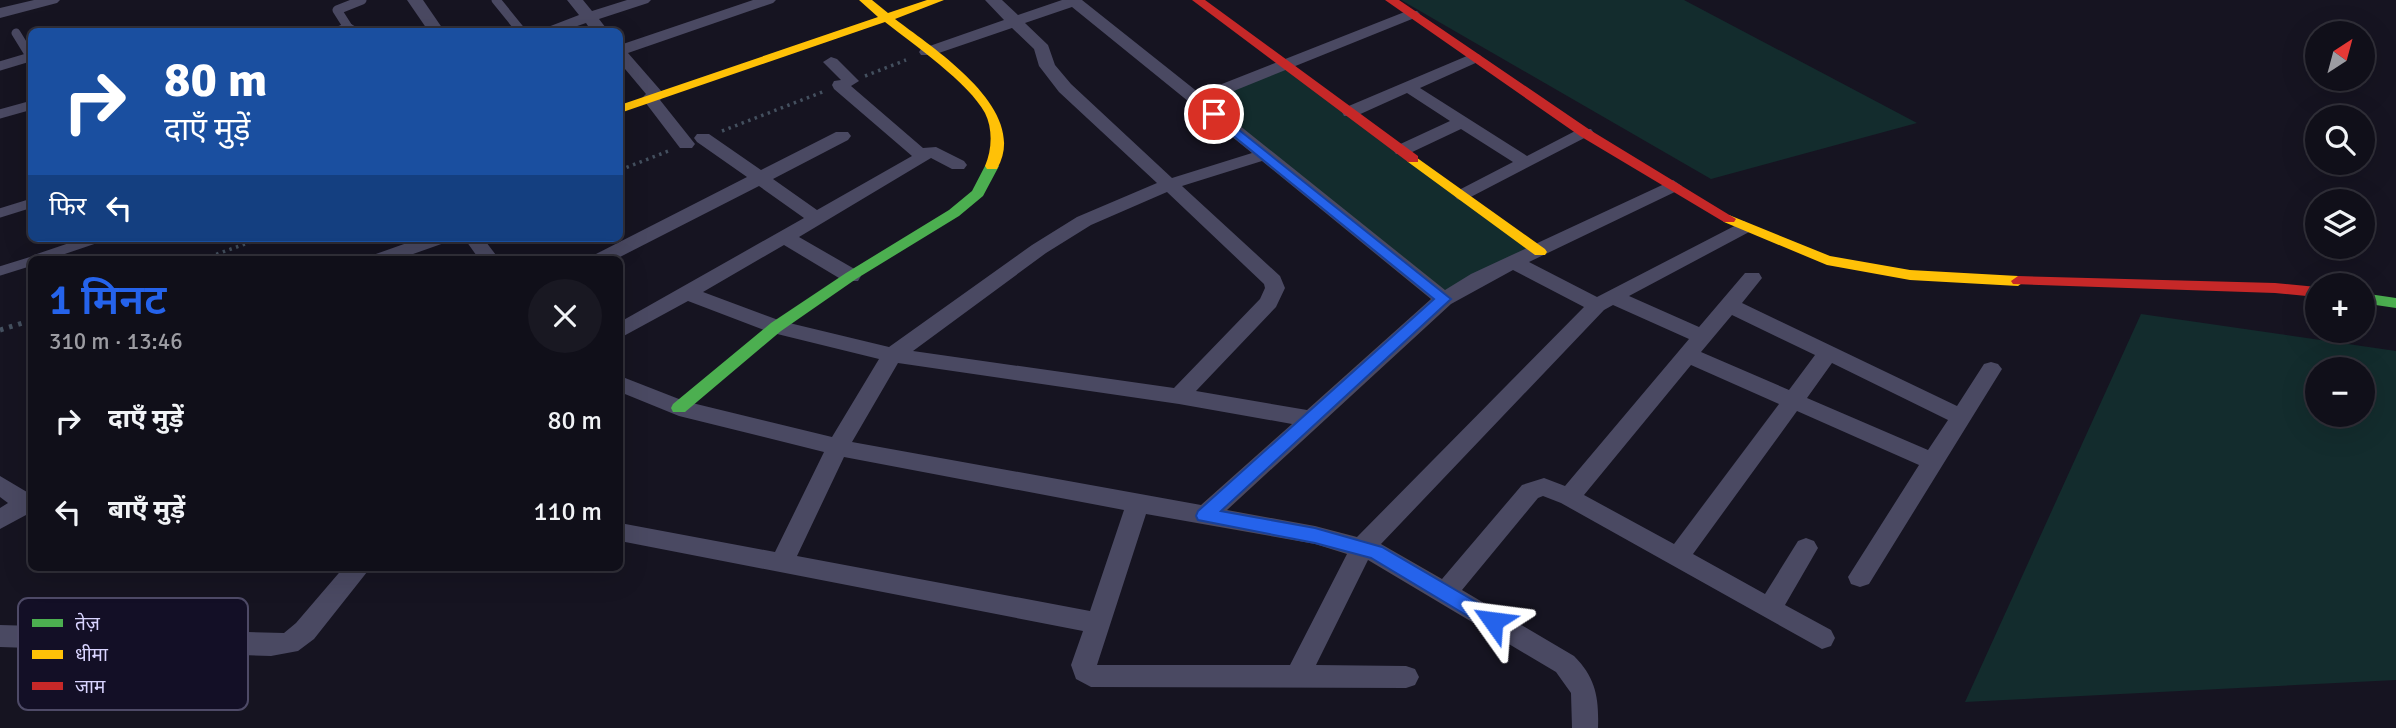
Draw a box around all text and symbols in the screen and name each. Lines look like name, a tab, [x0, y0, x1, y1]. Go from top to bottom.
north arrow	[2305, 21, 2375, 91]
map controls	[2305, 21, 2375, 427]
text: 80 m	[164, 50, 267, 110]
icon: right	[49, 56, 140, 147]
pin	[1184, 84, 1244, 144]
icon: arrive	[1195, 95, 1233, 133]
button: search	[2305, 105, 2375, 175]
text: दाएँ मुड़ें	[164, 110, 250, 149]
icon: left	[100, 189, 138, 227]
button: layers	[2305, 189, 2375, 259]
text: फिर	[49, 191, 86, 223]
button: +	[2305, 273, 2375, 343]
text: 1 मिनट	[49, 275, 166, 326]
button: close	[528, 279, 602, 353]
text: 310 m · 13:46	[49, 327, 183, 356]
button: −	[2305, 357, 2375, 427]
icon: right	[49, 402, 87, 440]
text: दाएँ मुड़ें	[108, 403, 184, 435]
text: 80 m	[547, 405, 602, 437]
icon: left	[49, 493, 87, 531]
text: बाएँ मुड़ें	[108, 494, 185, 526]
text: 110 m	[533, 496, 602, 528]
position arrow	[1456, 584, 1530, 658]
legend	[18, 598, 248, 710]
text: तेज़	[75, 612, 101, 636]
text: धीमा	[75, 643, 109, 667]
text: जाम	[75, 675, 106, 699]

